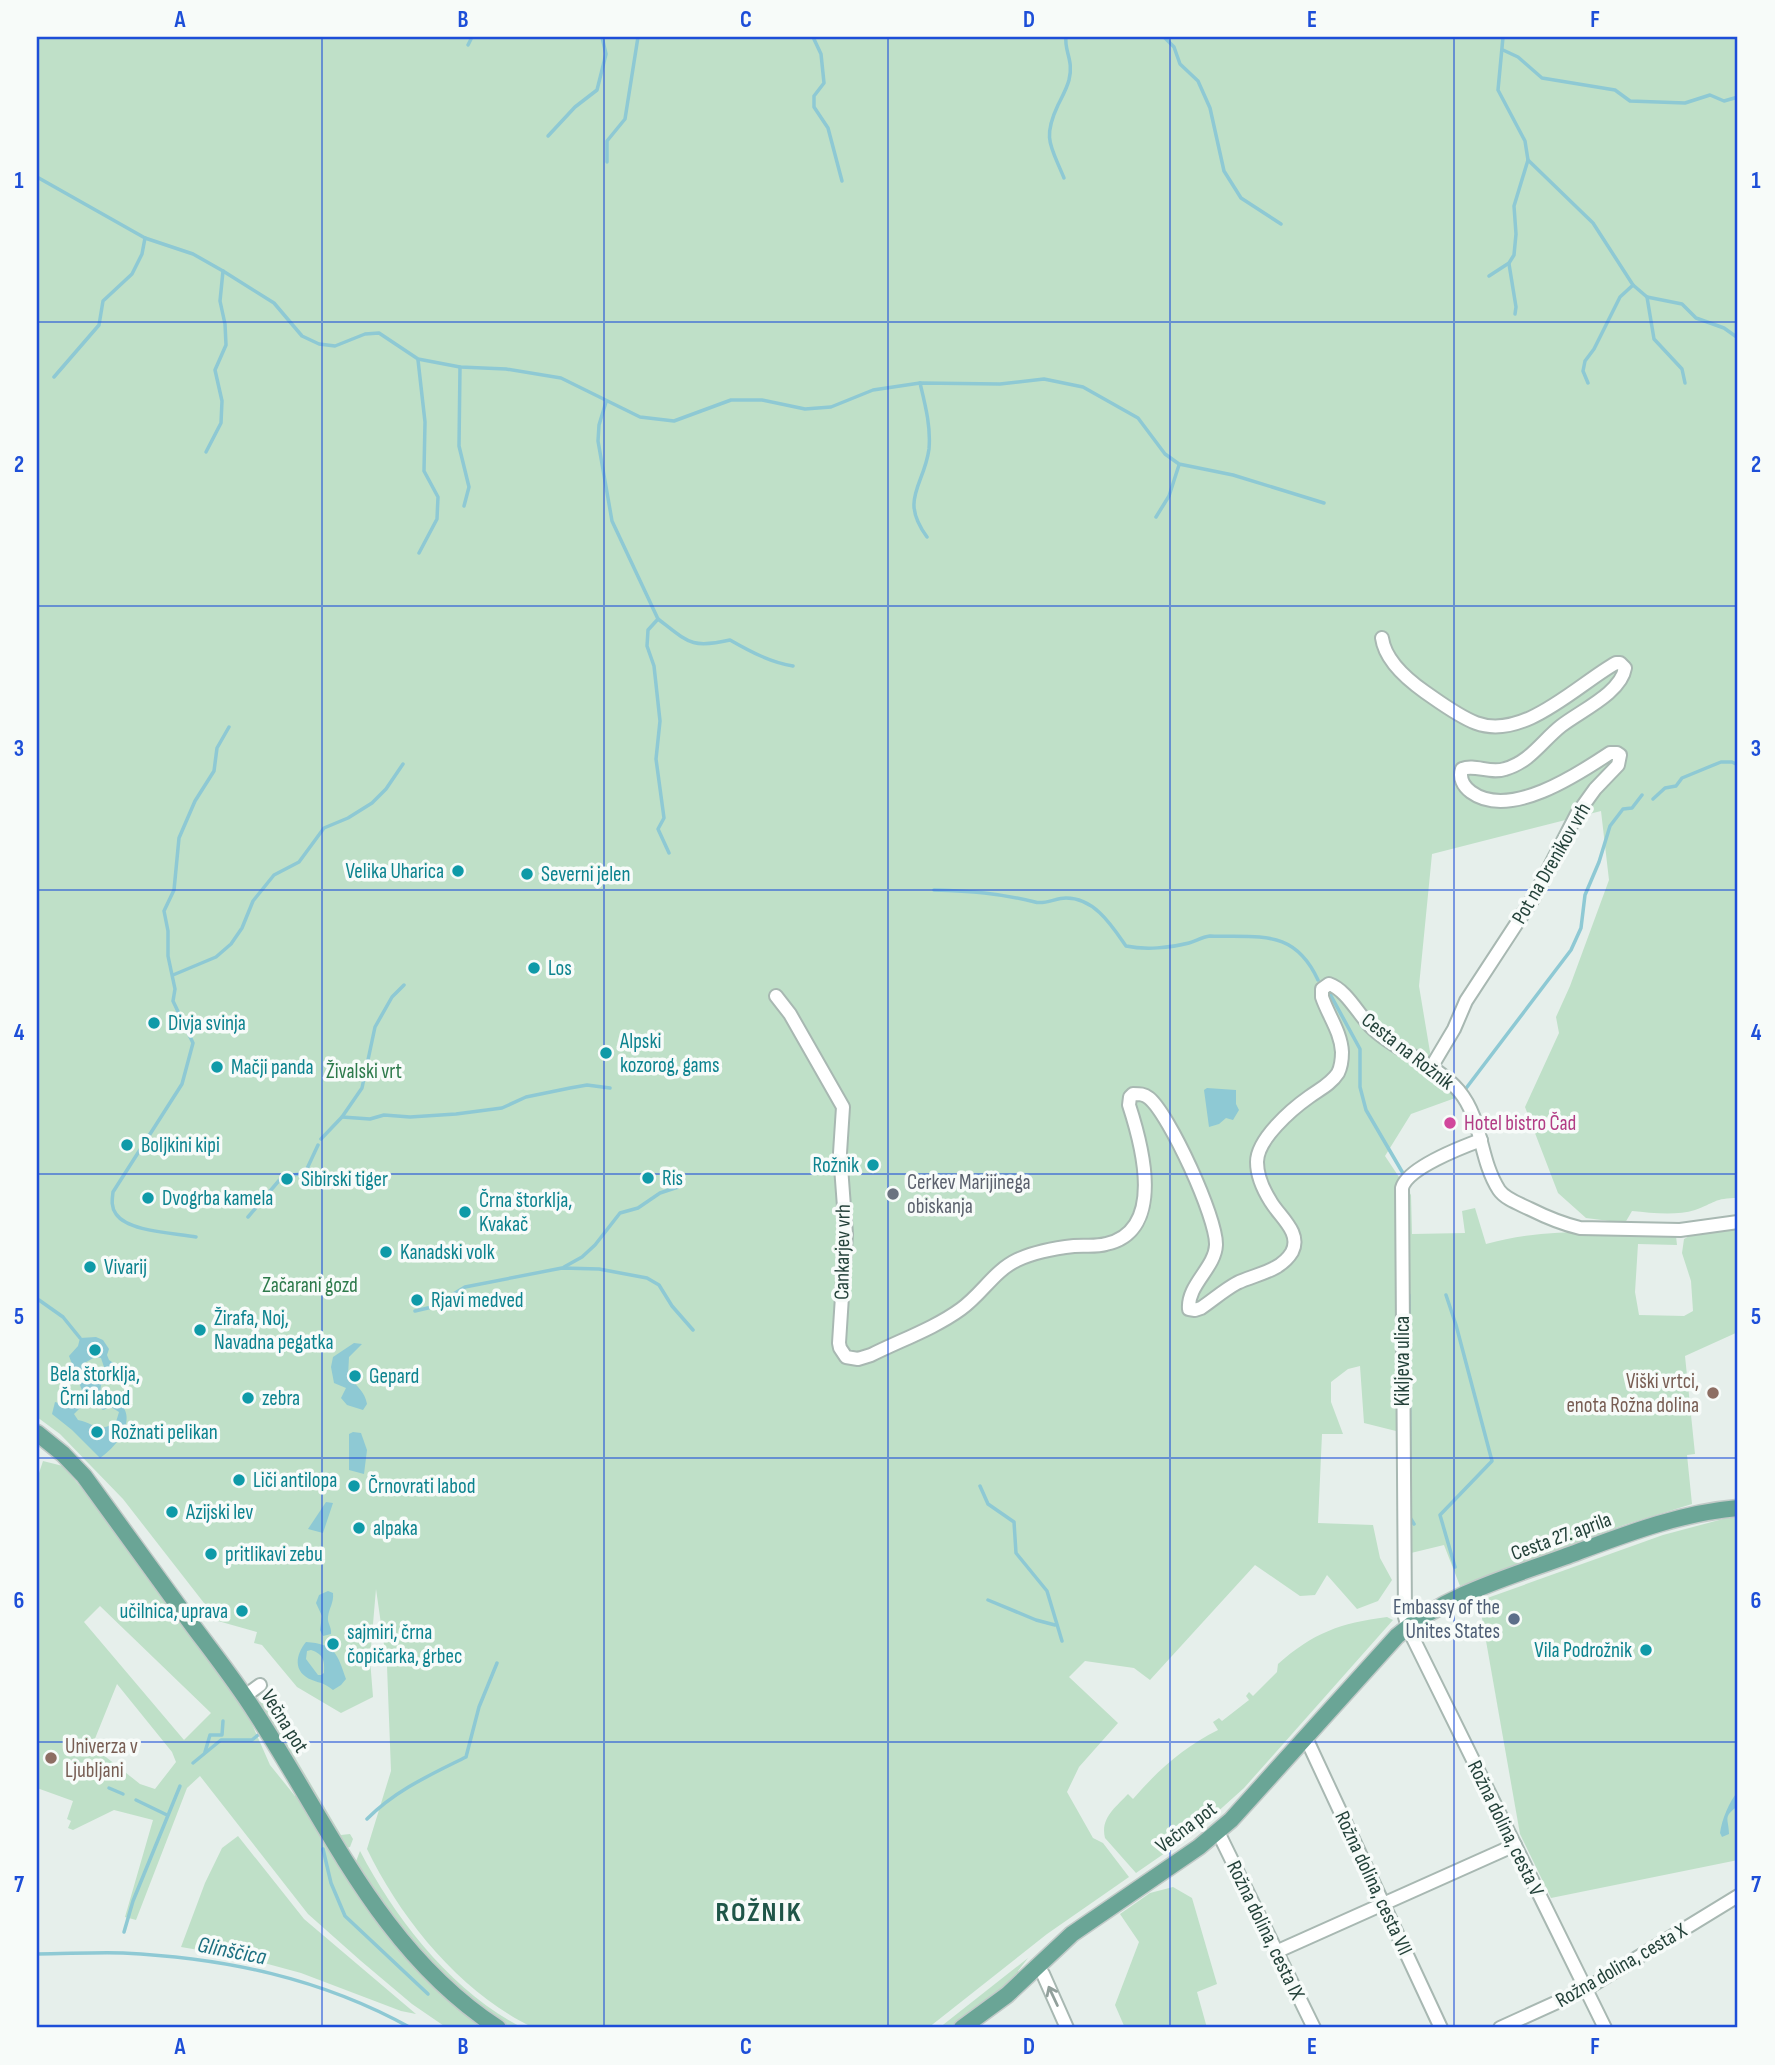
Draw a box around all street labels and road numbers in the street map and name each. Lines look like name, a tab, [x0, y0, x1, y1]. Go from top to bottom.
street label: Pot na Drenikov vrh	[1507, 798, 1596, 928]
street label: Cesta na Rožnik	[1356, 1008, 1459, 1095]
street label: Cankarjev vrh	[829, 1204, 856, 1300]
street label: Kikljeva ulica	[1390, 1316, 1415, 1406]
street label: Cesta 27. aprila	[1508, 1507, 1615, 1566]
street label: Večna pot	[255, 1685, 314, 1757]
street label: Rožna dolina, cesta V	[1462, 1756, 1549, 1901]
street label: Večna pot	[1151, 1796, 1222, 1858]
street label: Rožna dolina, cesta VII	[1329, 1807, 1418, 1959]
street label: Rožna dolina, cesta IX	[1221, 1857, 1310, 2004]
street label: Rožna dolina, cesta X	[1551, 1918, 1691, 2013]

